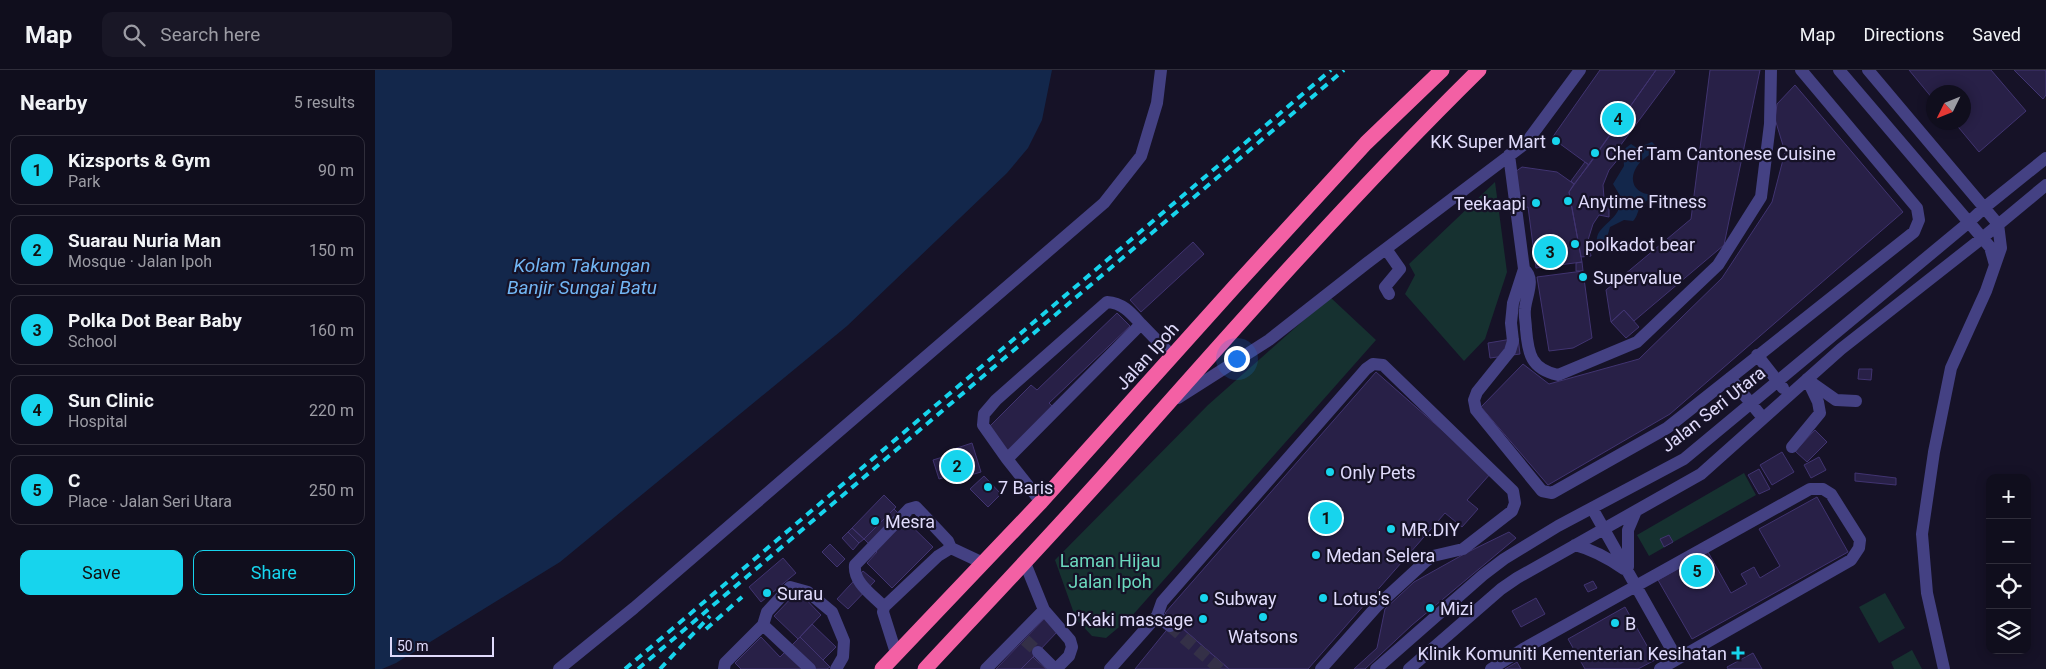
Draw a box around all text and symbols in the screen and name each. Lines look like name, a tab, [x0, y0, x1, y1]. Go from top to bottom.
search box	[102, 12, 452, 57]
text: Map	[25, 21, 72, 49]
icon: search	[120, 21, 148, 49]
text: Search here	[160, 23, 260, 46]
text: Map	[1800, 24, 1835, 45]
text: Directions	[1863, 24, 1944, 45]
text: Saved	[1972, 24, 2021, 45]
north arrow	[1926, 85, 1971, 130]
text: Nearby	[20, 91, 87, 115]
text: 5 results	[294, 93, 355, 112]
pin: 4	[1602, 100, 1634, 138]
place label: KK Super Mart	[1430, 131, 1546, 152]
marker: KK Super Mart	[1550, 135, 1562, 147]
place label: Chef Tam Cantonese Cuisine	[1605, 143, 1836, 164]
marker: Chef Tam Cantonese Cuisine	[1589, 147, 1601, 159]
text: Kizsports & Gym	[68, 149, 210, 172]
text: 1	[32, 161, 42, 180]
text: 90 m	[318, 161, 354, 180]
text: Park	[68, 172, 100, 191]
place label: Anytime Fitness	[1578, 191, 1707, 212]
place label: Teekaapi	[1454, 193, 1526, 214]
marker: Anytime Fitness	[1562, 195, 1574, 207]
marker: Teekaapi	[1530, 197, 1542, 209]
text: Suarau Nuria Man	[68, 229, 221, 252]
pin: 3	[1534, 233, 1566, 271]
place label: polkadot bear	[1585, 234, 1695, 255]
marker: polkadot bear	[1569, 238, 1581, 250]
text: 2	[32, 241, 42, 260]
text: 150 m	[309, 241, 354, 260]
text: Mosque · Jalan Ipoh	[68, 252, 212, 271]
water label: Kolam Takungan Banjir Sungai Batu	[507, 254, 657, 299]
place label: Supervalue	[1593, 267, 1682, 288]
marker: Supervalue	[1577, 271, 1589, 283]
text: Polka Dot Bear Baby	[68, 309, 242, 332]
street label: Jalan Ipoh	[1111, 318, 1183, 394]
text: 3	[32, 321, 42, 340]
text: 160 m	[309, 321, 354, 340]
text: School	[68, 332, 117, 351]
your location	[1224, 346, 1250, 372]
street label: Jalan Seri Utara	[1657, 362, 1769, 456]
text: Sun Clinic	[68, 389, 154, 412]
text: 4	[32, 401, 42, 420]
text: 220 m	[309, 401, 354, 420]
text: Hospital	[68, 412, 128, 431]
pin: 2	[941, 447, 973, 485]
place label: Only Pets	[1340, 462, 1416, 483]
marker: Only Pets	[1324, 466, 1336, 478]
text: C	[68, 469, 80, 492]
map controls	[1986, 474, 2031, 654]
button: +	[1986, 474, 2031, 519]
place label: 7 Baris	[998, 477, 1053, 498]
text: 5	[32, 481, 42, 500]
text: 250 m	[309, 481, 354, 500]
marker: 7 Baris	[982, 481, 994, 493]
text: Place · Jalan Seri Utara	[68, 492, 232, 511]
pin: 1	[1310, 499, 1342, 537]
place label: Mesra	[885, 511, 935, 532]
marker: Mesra	[869, 515, 881, 527]
place label: MR.DIY	[1401, 519, 1460, 540]
button: −	[1986, 519, 2031, 564]
marker: MR.DIY	[1385, 523, 1397, 535]
place label: Medan Selera	[1326, 545, 1435, 566]
marker: Medan Selera	[1310, 549, 1322, 561]
button: Save	[20, 550, 183, 595]
button: Share	[193, 550, 355, 595]
park label: Laman Hijau Jalan Ipoh	[1060, 550, 1160, 592]
pin: 5	[1681, 552, 1713, 590]
button: locate	[1986, 564, 2031, 609]
place label: Surau	[777, 583, 823, 604]
marker: Surau	[761, 587, 773, 599]
place label: Subway	[1214, 588, 1277, 609]
place label: Lotus's	[1333, 588, 1390, 609]
marker: Subway	[1198, 592, 1210, 604]
marker: Lotus's	[1317, 592, 1329, 604]
place label: Mizi	[1440, 598, 1473, 619]
marker: Mizi	[1424, 602, 1436, 614]
place label: D'Kaki massage	[1065, 609, 1193, 630]
button: layers	[1986, 609, 2031, 654]
marker: Watsons	[1257, 611, 1269, 623]
marker: D'Kaki massage	[1197, 613, 1209, 625]
place label: B	[1625, 613, 1636, 634]
marker: B	[1609, 617, 1621, 629]
place label: Watsons	[1228, 626, 1298, 647]
scale bar	[390, 634, 494, 657]
text: 50 m	[397, 638, 429, 654]
place label: Klinik Komuniti Kementerian Kesihatan	[1417, 643, 1727, 664]
marker: Klinik Komuniti Kementerian Kesihatan	[1731, 646, 1745, 660]

